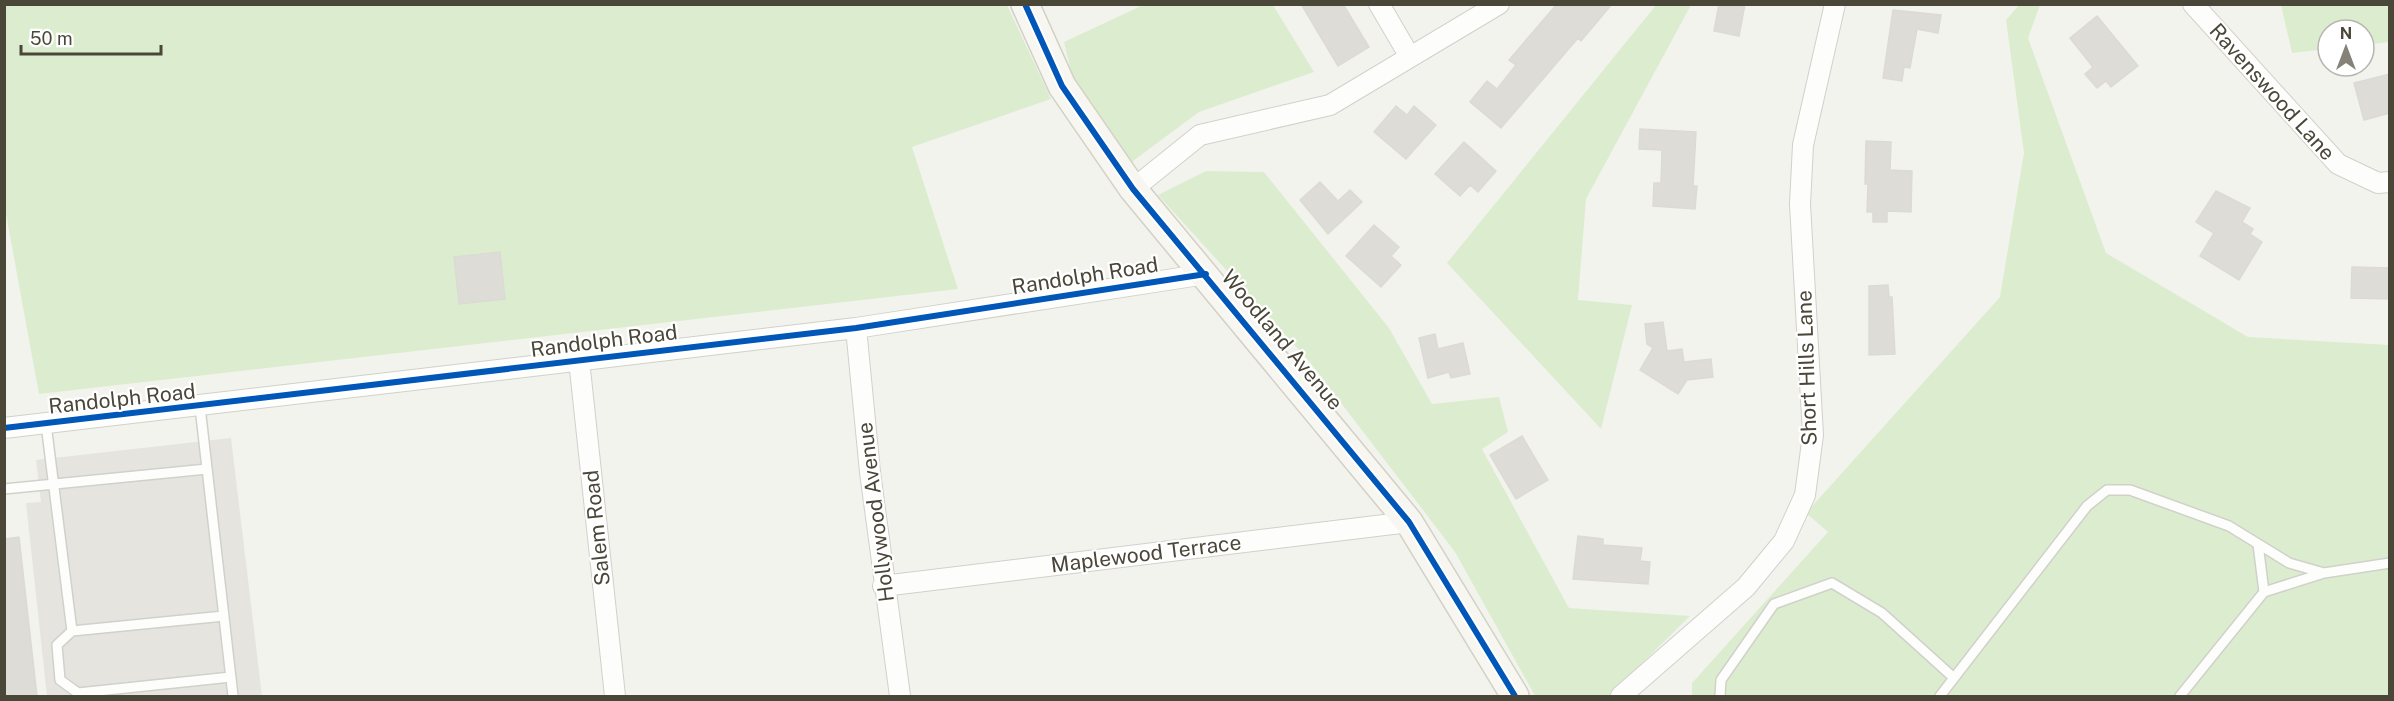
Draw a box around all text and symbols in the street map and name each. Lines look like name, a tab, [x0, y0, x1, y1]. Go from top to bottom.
scale bar	[21, 18, 160, 56]
street label: Ravenswood Lane	[2204, 18, 2340, 165]
north arrow	[2316, 18, 2376, 78]
text: N	[2340, 24, 2352, 43]
text: 50 m	[30, 28, 73, 49]
street label: Randolph Road	[1010, 252, 1160, 299]
street label: Woodland Avenue	[1216, 265, 1348, 415]
street label: Short Hills Lane	[1791, 290, 1822, 446]
street label: Randolph Road	[529, 319, 679, 362]
street label: Randolph Road	[47, 378, 197, 419]
street label: Hollywood Avenue	[852, 421, 899, 603]
street label: Salem Road	[578, 469, 615, 587]
street label: Maplewood Terrace	[1049, 529, 1243, 578]

